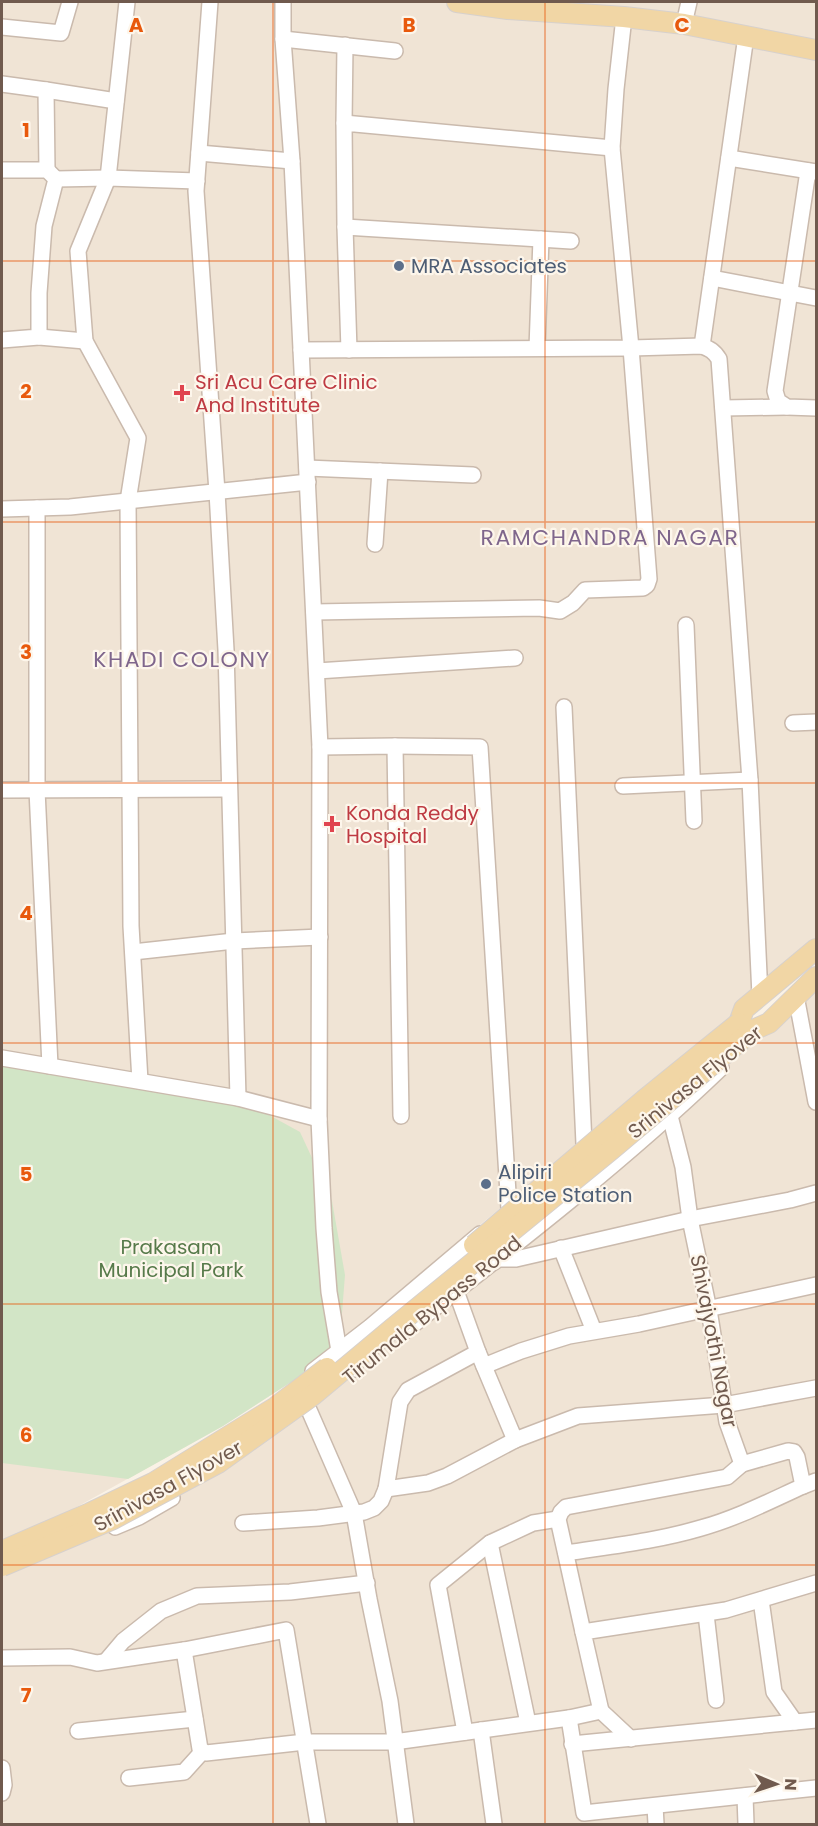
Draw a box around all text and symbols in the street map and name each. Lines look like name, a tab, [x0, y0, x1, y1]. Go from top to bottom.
text: A	[129, 11, 144, 39]
text: B	[402, 11, 416, 39]
text: C	[674, 11, 690, 39]
text: 1	[22, 116, 30, 144]
place label: MRA Associates	[411, 252, 567, 280]
marker: MRA Associates	[392, 259, 406, 273]
place label: Sri Acu Care Clinic And Institute	[195, 368, 378, 419]
text: 2	[20, 377, 32, 405]
marker: Sri Acu Care Clinic And Institute	[173, 384, 191, 402]
district label: RAMCHANDRA NAGAR	[481, 522, 739, 553]
text: 3	[20, 638, 32, 666]
district label: KHADI COLONY	[93, 644, 271, 675]
place label: Konda Reddy Hospital	[346, 799, 479, 850]
marker: Konda Reddy Hospital	[323, 815, 341, 833]
text: 4	[19, 899, 33, 927]
street label: Srinivasa Flyover	[622, 1019, 768, 1145]
place label: Alipiri Police Station	[498, 1158, 632, 1209]
text: 5	[20, 1160, 33, 1188]
marker: Alipiri Police Station	[479, 1177, 493, 1191]
street label: Tirumala Bypass Road	[337, 1229, 527, 1391]
park label: Prakasam Municipal Park	[99, 1233, 244, 1284]
street label: Shivajyothi Nagar	[684, 1252, 744, 1430]
text: 6	[20, 1421, 32, 1449]
street label: Srinivasa Flyover	[89, 1434, 247, 1538]
text: 7	[21, 1681, 32, 1709]
north arrow	[746, 1754, 806, 1814]
text: N	[779, 1778, 802, 1791]

